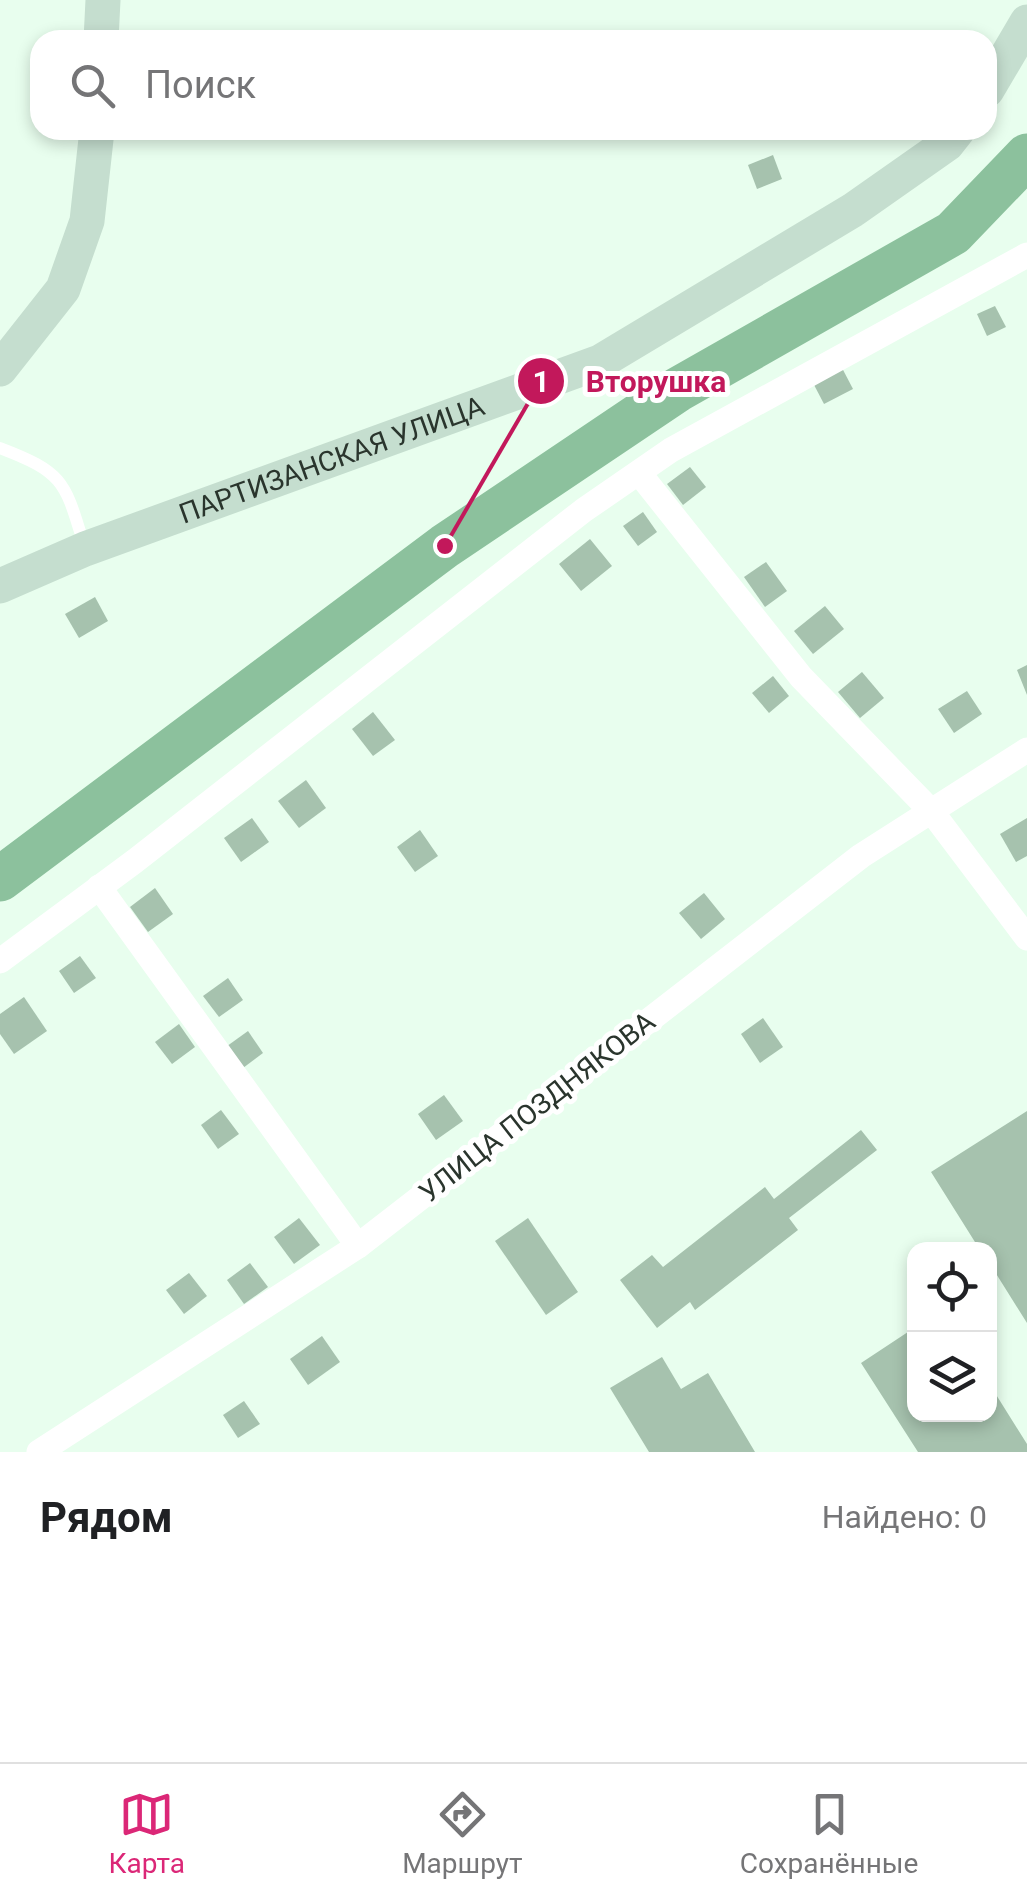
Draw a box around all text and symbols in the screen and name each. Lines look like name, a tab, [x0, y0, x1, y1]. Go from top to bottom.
search box	[30, 30, 997, 140]
icon: search	[65, 58, 120, 113]
text: Поиск	[145, 63, 256, 107]
callout: Вторушка	[516, 351, 746, 411]
text: 1	[532, 364, 550, 399]
text: Вторушка	[586, 364, 726, 399]
street label: ПАРТИЗАНСКАЯ УЛИЦА	[174, 389, 489, 530]
street label: УЛИЦА ПОЗДНЯКОВА	[413, 1005, 661, 1209]
map controls	[907, 1242, 997, 1422]
button: locate	[907, 1242, 997, 1332]
button: layers	[907, 1332, 997, 1422]
text: Рядом	[40, 1493, 173, 1542]
text: Найдено: 0	[822, 1498, 987, 1536]
tab: Карта	[109, 1787, 185, 1880]
tab: Маршрут	[402, 1787, 523, 1880]
tab: Сохранённые	[740, 1787, 918, 1880]

